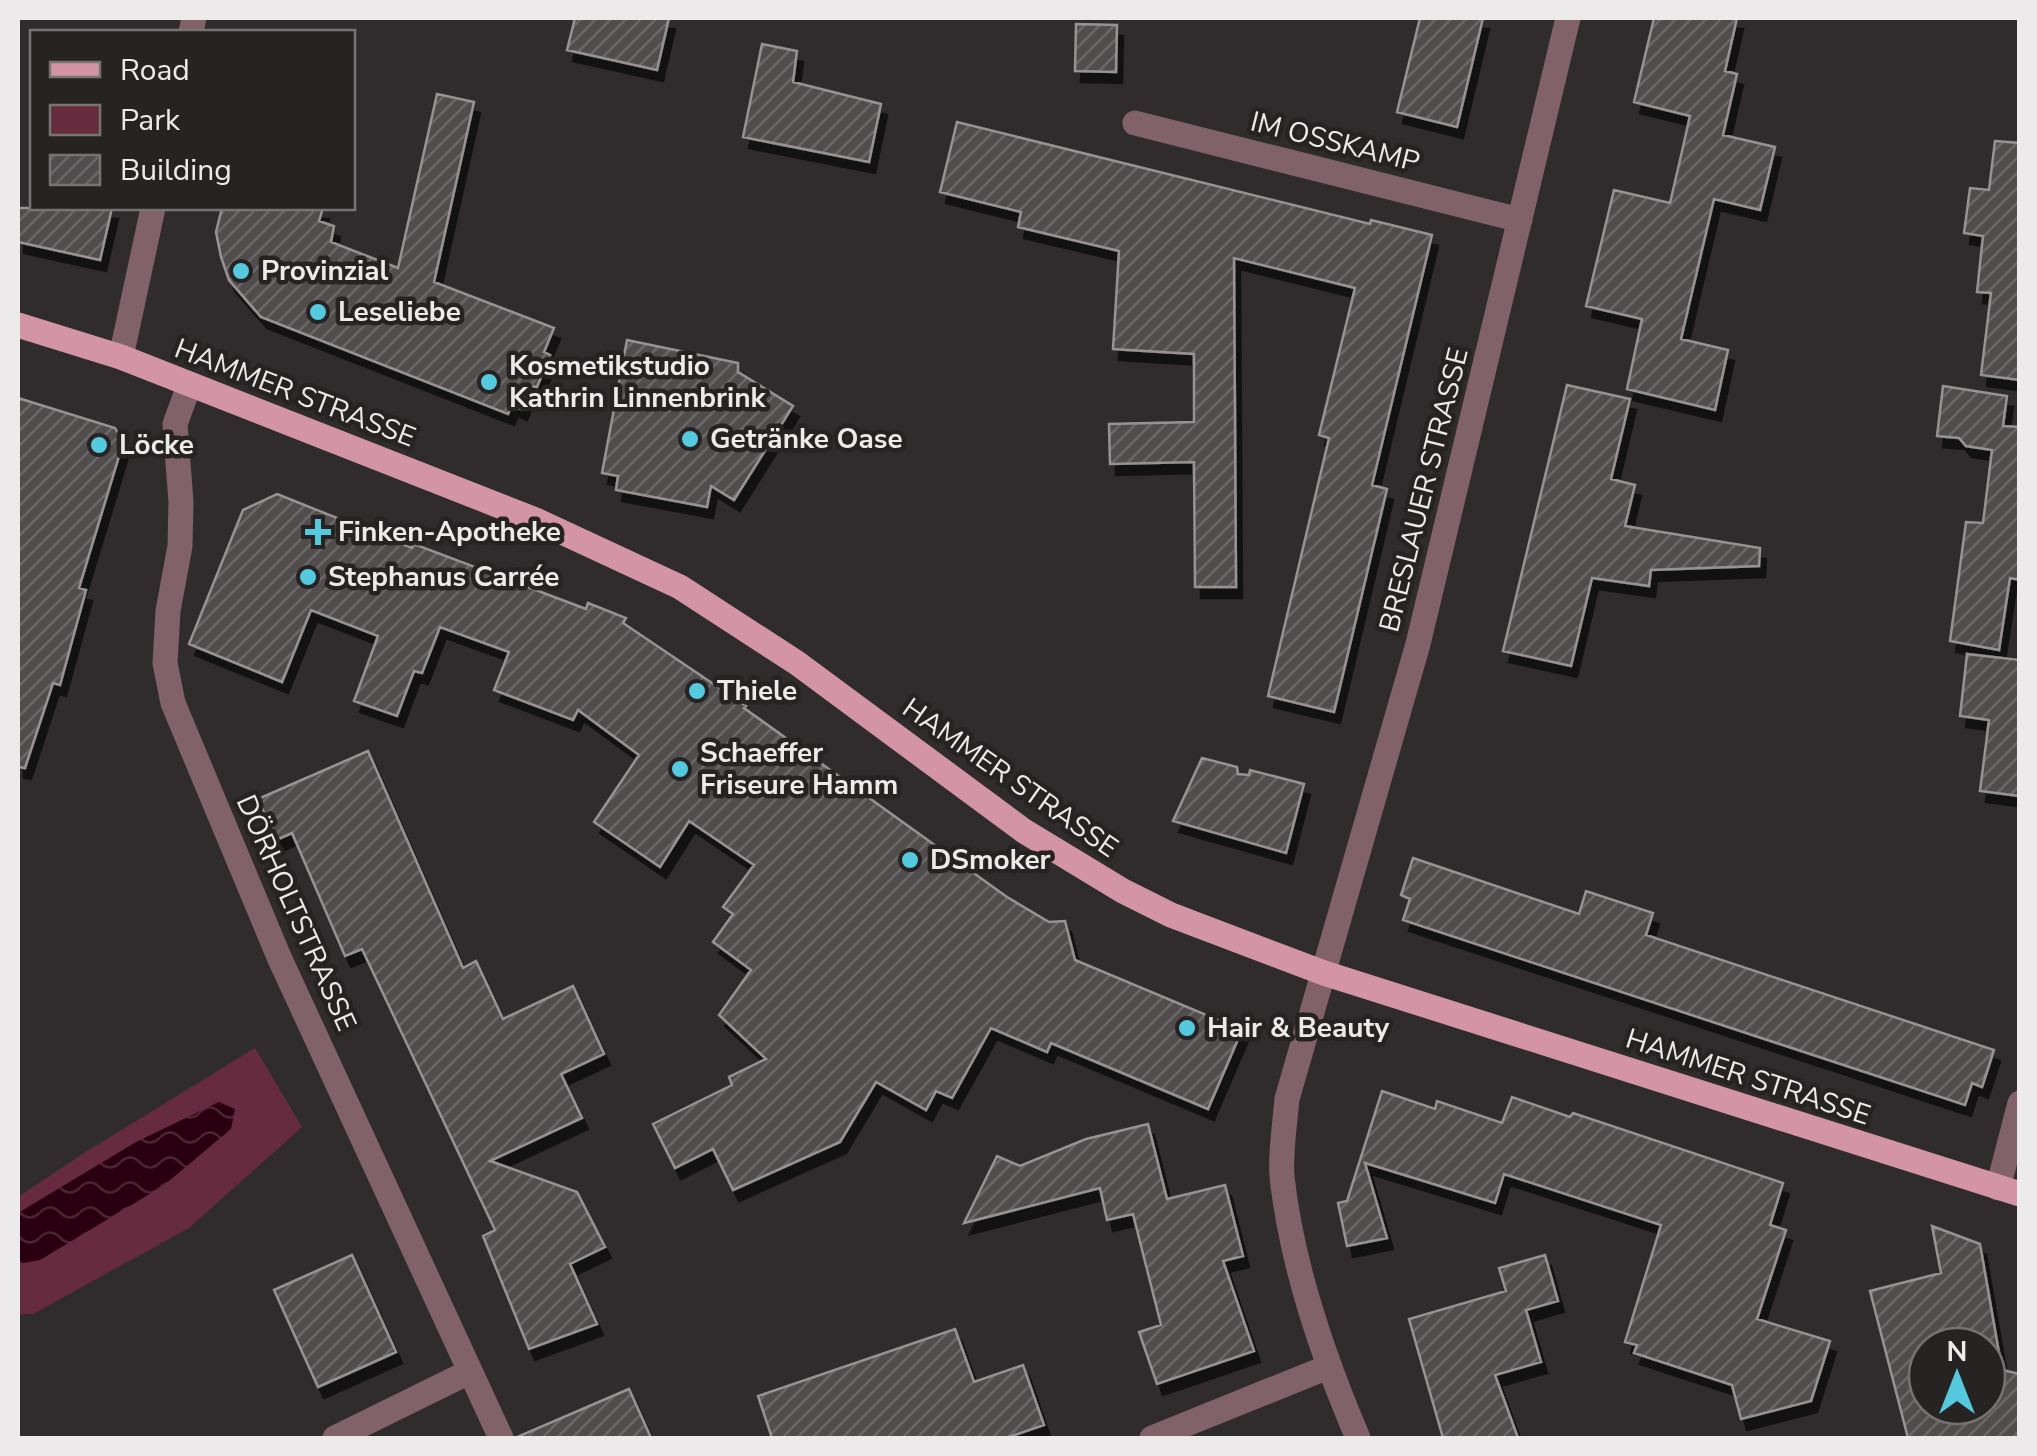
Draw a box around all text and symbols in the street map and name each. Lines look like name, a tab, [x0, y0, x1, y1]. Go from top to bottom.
legend	[30, 30, 355, 210]
text: Road	[120, 50, 190, 91]
text: Park	[120, 100, 181, 141]
street label: IM OSSKAMP	[1246, 103, 1424, 181]
text: Building	[120, 150, 232, 191]
place label: Provinzial	[261, 252, 389, 290]
marker: Provinzial	[230, 260, 252, 282]
place label: Leseliebe	[338, 293, 461, 331]
marker: Leseliebe	[307, 301, 329, 323]
street label: HAMMER STRASSE	[169, 330, 421, 456]
street label: BRESLAUER STRASSE	[1370, 344, 1478, 636]
place label: Kosmetikstudio Kathrin Linnenbrink	[509, 347, 767, 417]
marker: Kosmetikstudio Kathrin Linnenbrink	[478, 371, 500, 393]
place label: Getränke Oase	[710, 420, 903, 458]
place label: Löcke	[119, 426, 194, 464]
marker: Getränke Oase	[679, 428, 701, 450]
marker: Löcke	[88, 434, 110, 456]
place label: Finken-Apotheke	[338, 513, 561, 551]
marker: Finken-Apotheke	[307, 521, 329, 543]
place label: Stephanus Carrée	[328, 558, 560, 596]
marker: Stephanus Carrée	[297, 566, 319, 588]
place label: Thiele	[717, 672, 797, 710]
marker: Thiele	[686, 680, 708, 702]
street label: HAMMER STRASSE	[895, 689, 1125, 867]
place label: Schaeffer Friseure Hamm	[700, 734, 898, 804]
marker: Schaeffer Friseure Hamm	[669, 758, 691, 780]
street label: DÖRHOLTSTRASSE	[227, 789, 365, 1037]
place label: DSmoker	[930, 841, 1051, 879]
marker: DSmoker	[899, 849, 921, 871]
place label: Hair & Beauty	[1207, 1009, 1389, 1047]
marker: Hair & Beauty	[1176, 1017, 1198, 1039]
street label: HAMMER STRASSE	[1621, 1020, 1875, 1134]
north arrow	[1907, 1326, 2007, 1426]
text: N	[1947, 1333, 1967, 1371]

